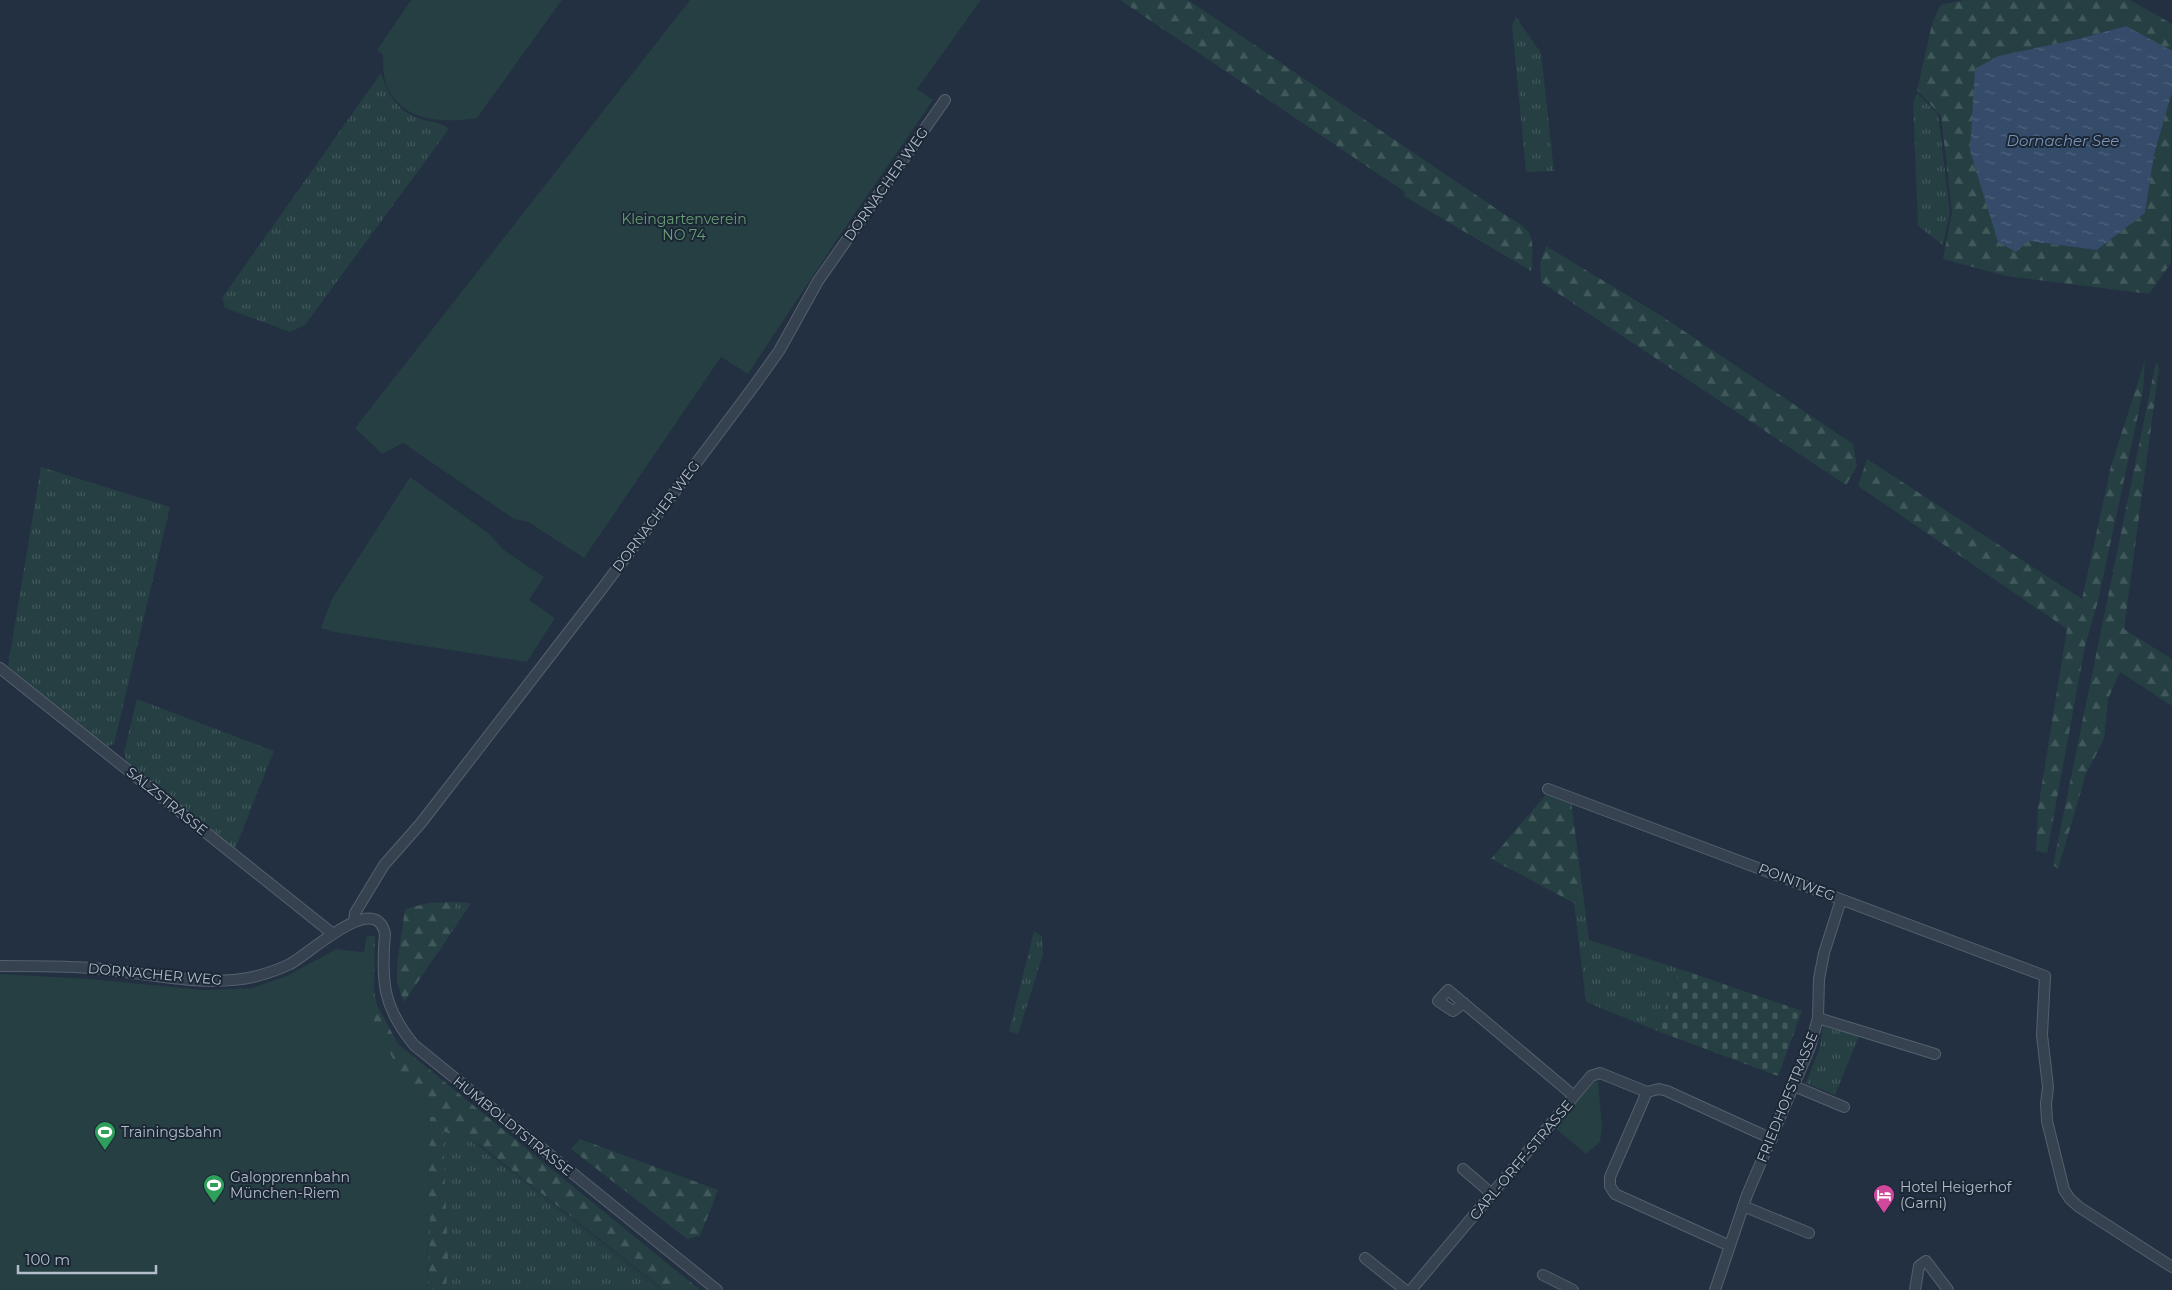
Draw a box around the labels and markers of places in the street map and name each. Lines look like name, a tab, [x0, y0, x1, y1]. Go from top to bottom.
sports icon: Trainingsbahn	[93, 1120, 117, 1151]
place label: Trainingsbahn	[121, 1123, 222, 1141]
place label: Galopprennbahn München-Riem	[230, 1168, 350, 1202]
sports icon: Galopprennbahn München-Riem	[202, 1173, 226, 1204]
place label: Hotel Heigerhof (Garni)	[1900, 1178, 2013, 1212]
hotel icon: Hotel Heigerhof (Garni)	[1872, 1183, 1896, 1214]

